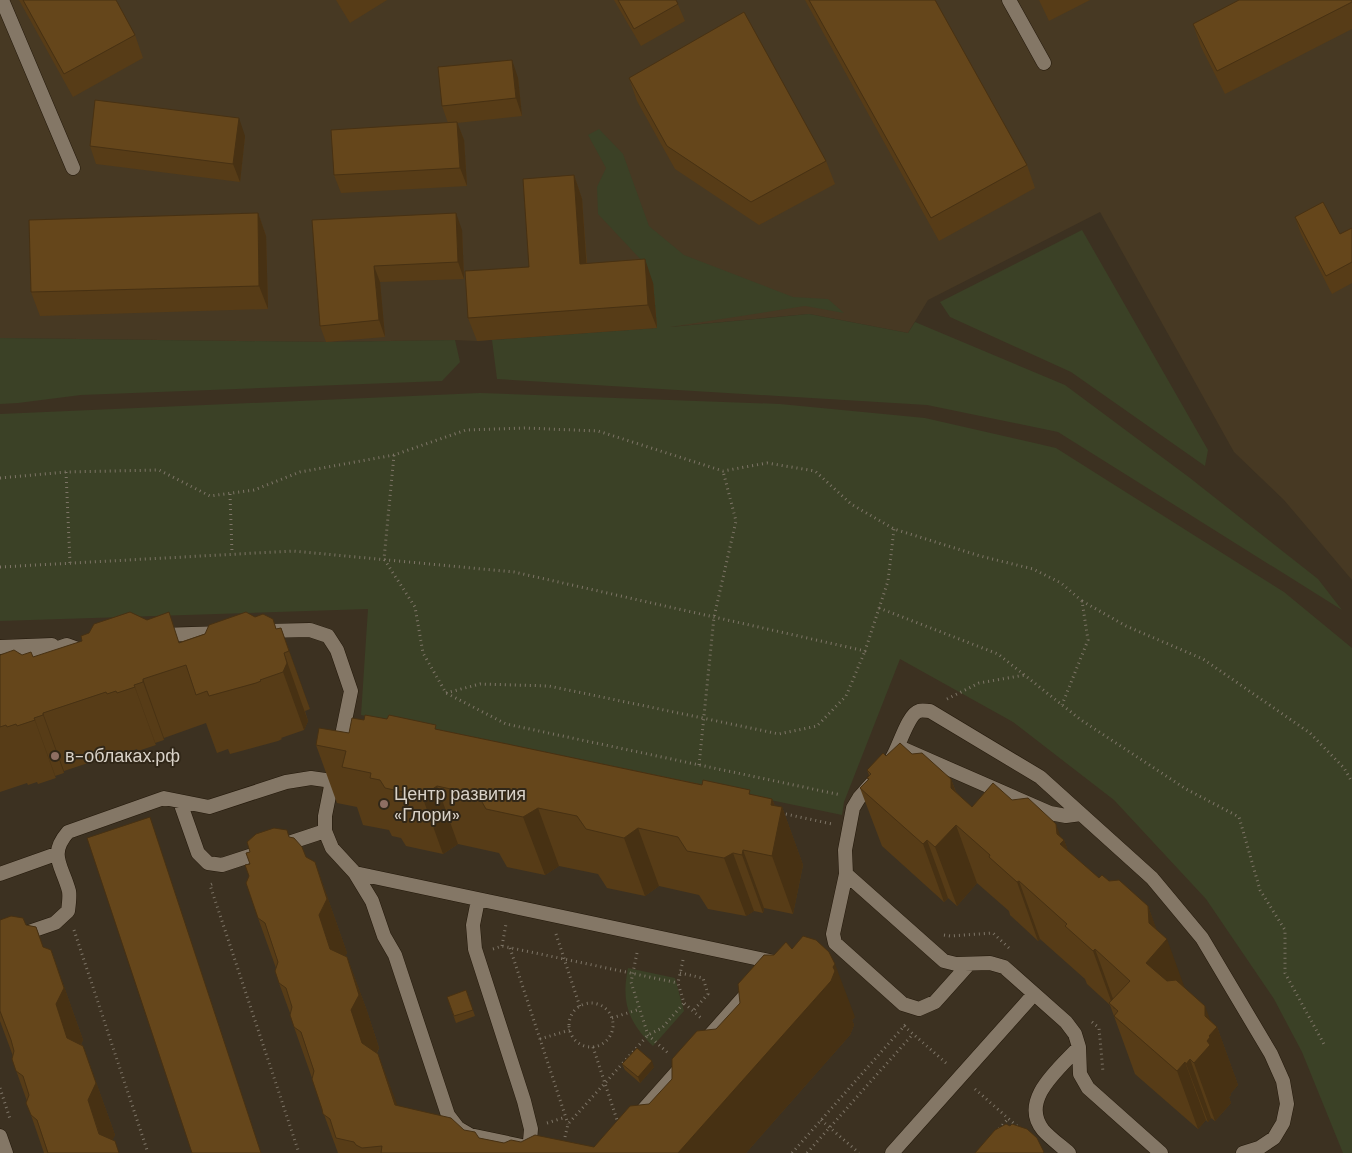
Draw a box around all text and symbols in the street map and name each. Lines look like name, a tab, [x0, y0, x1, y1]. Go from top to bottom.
place label: в-облаках.рф	[65, 744, 180, 768]
marker: в-облаках.рф	[49, 750, 61, 762]
place label: Центр развития «Глори»	[394, 782, 526, 827]
marker: Центр развития «Глори»	[378, 798, 390, 810]

